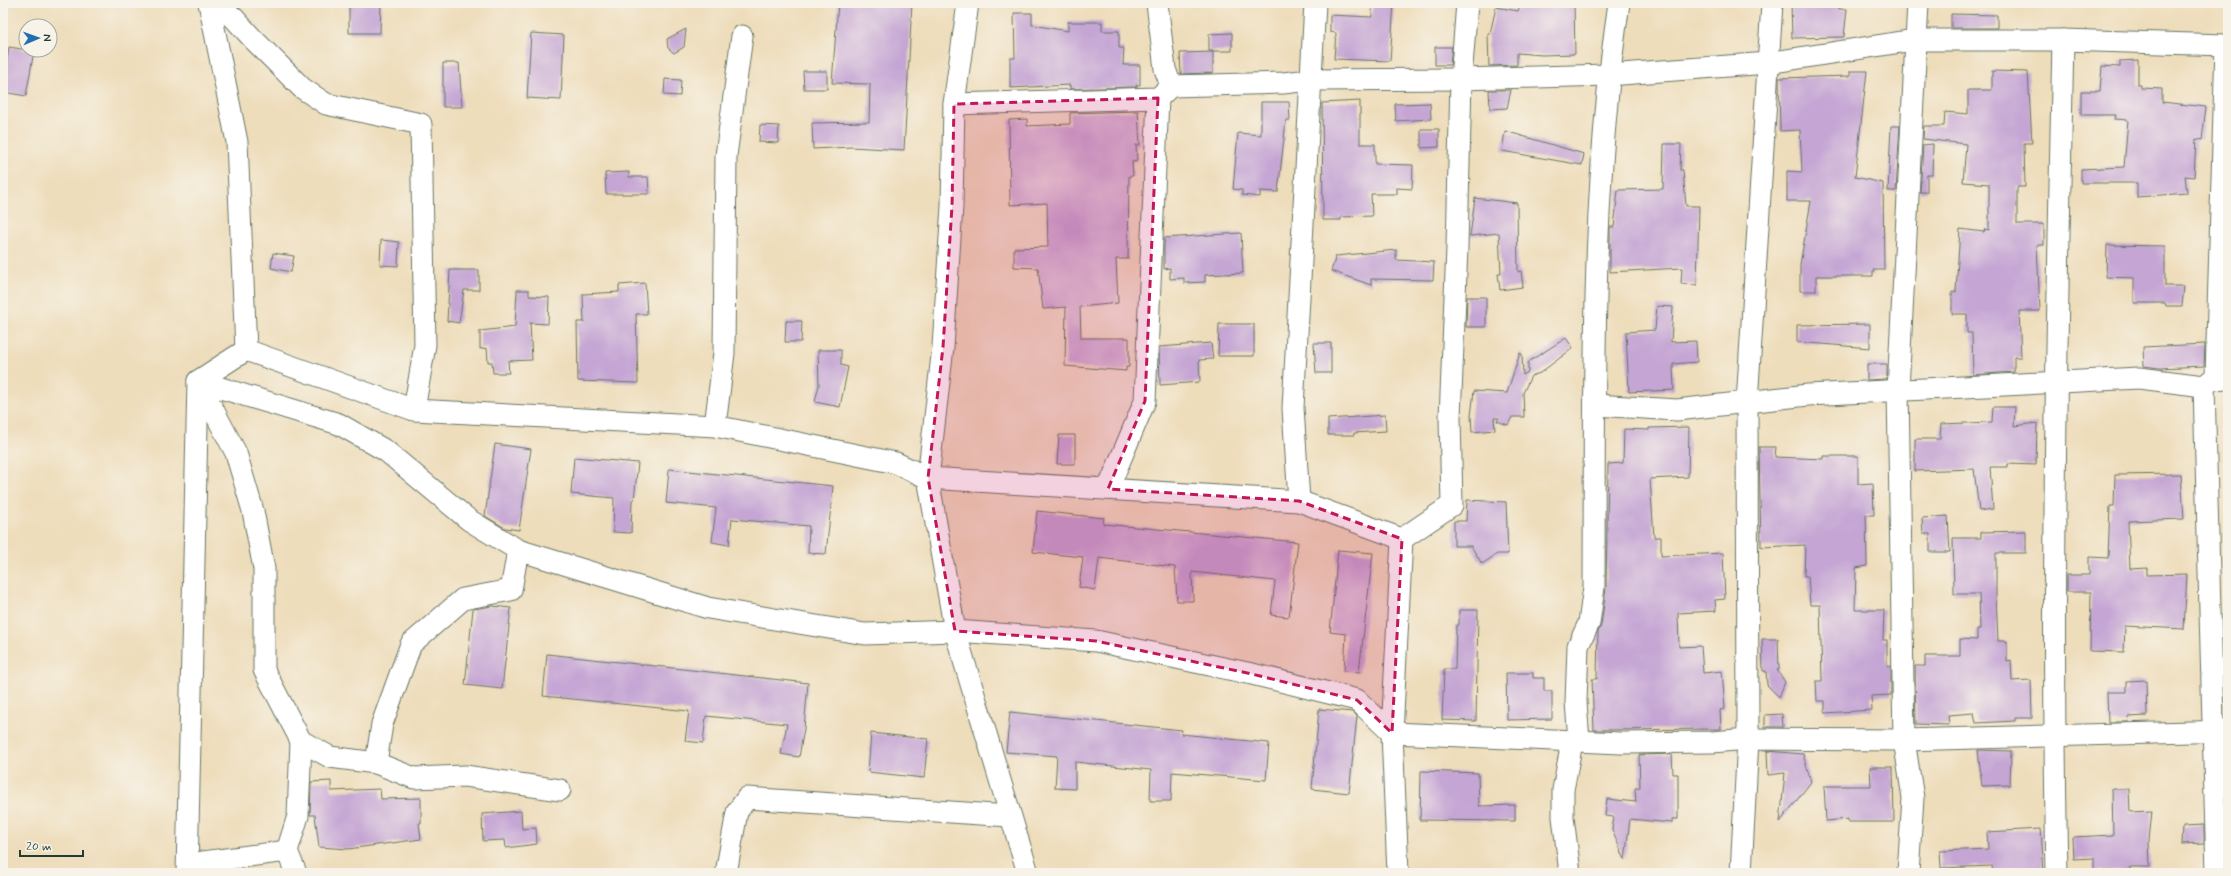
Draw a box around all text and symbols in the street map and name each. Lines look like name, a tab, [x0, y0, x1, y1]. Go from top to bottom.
north arrow	[18, 18, 58, 58]
text: N	[40, 34, 54, 42]
scale bar	[20, 832, 83, 858]
text: 20 m	[26, 839, 52, 855]

